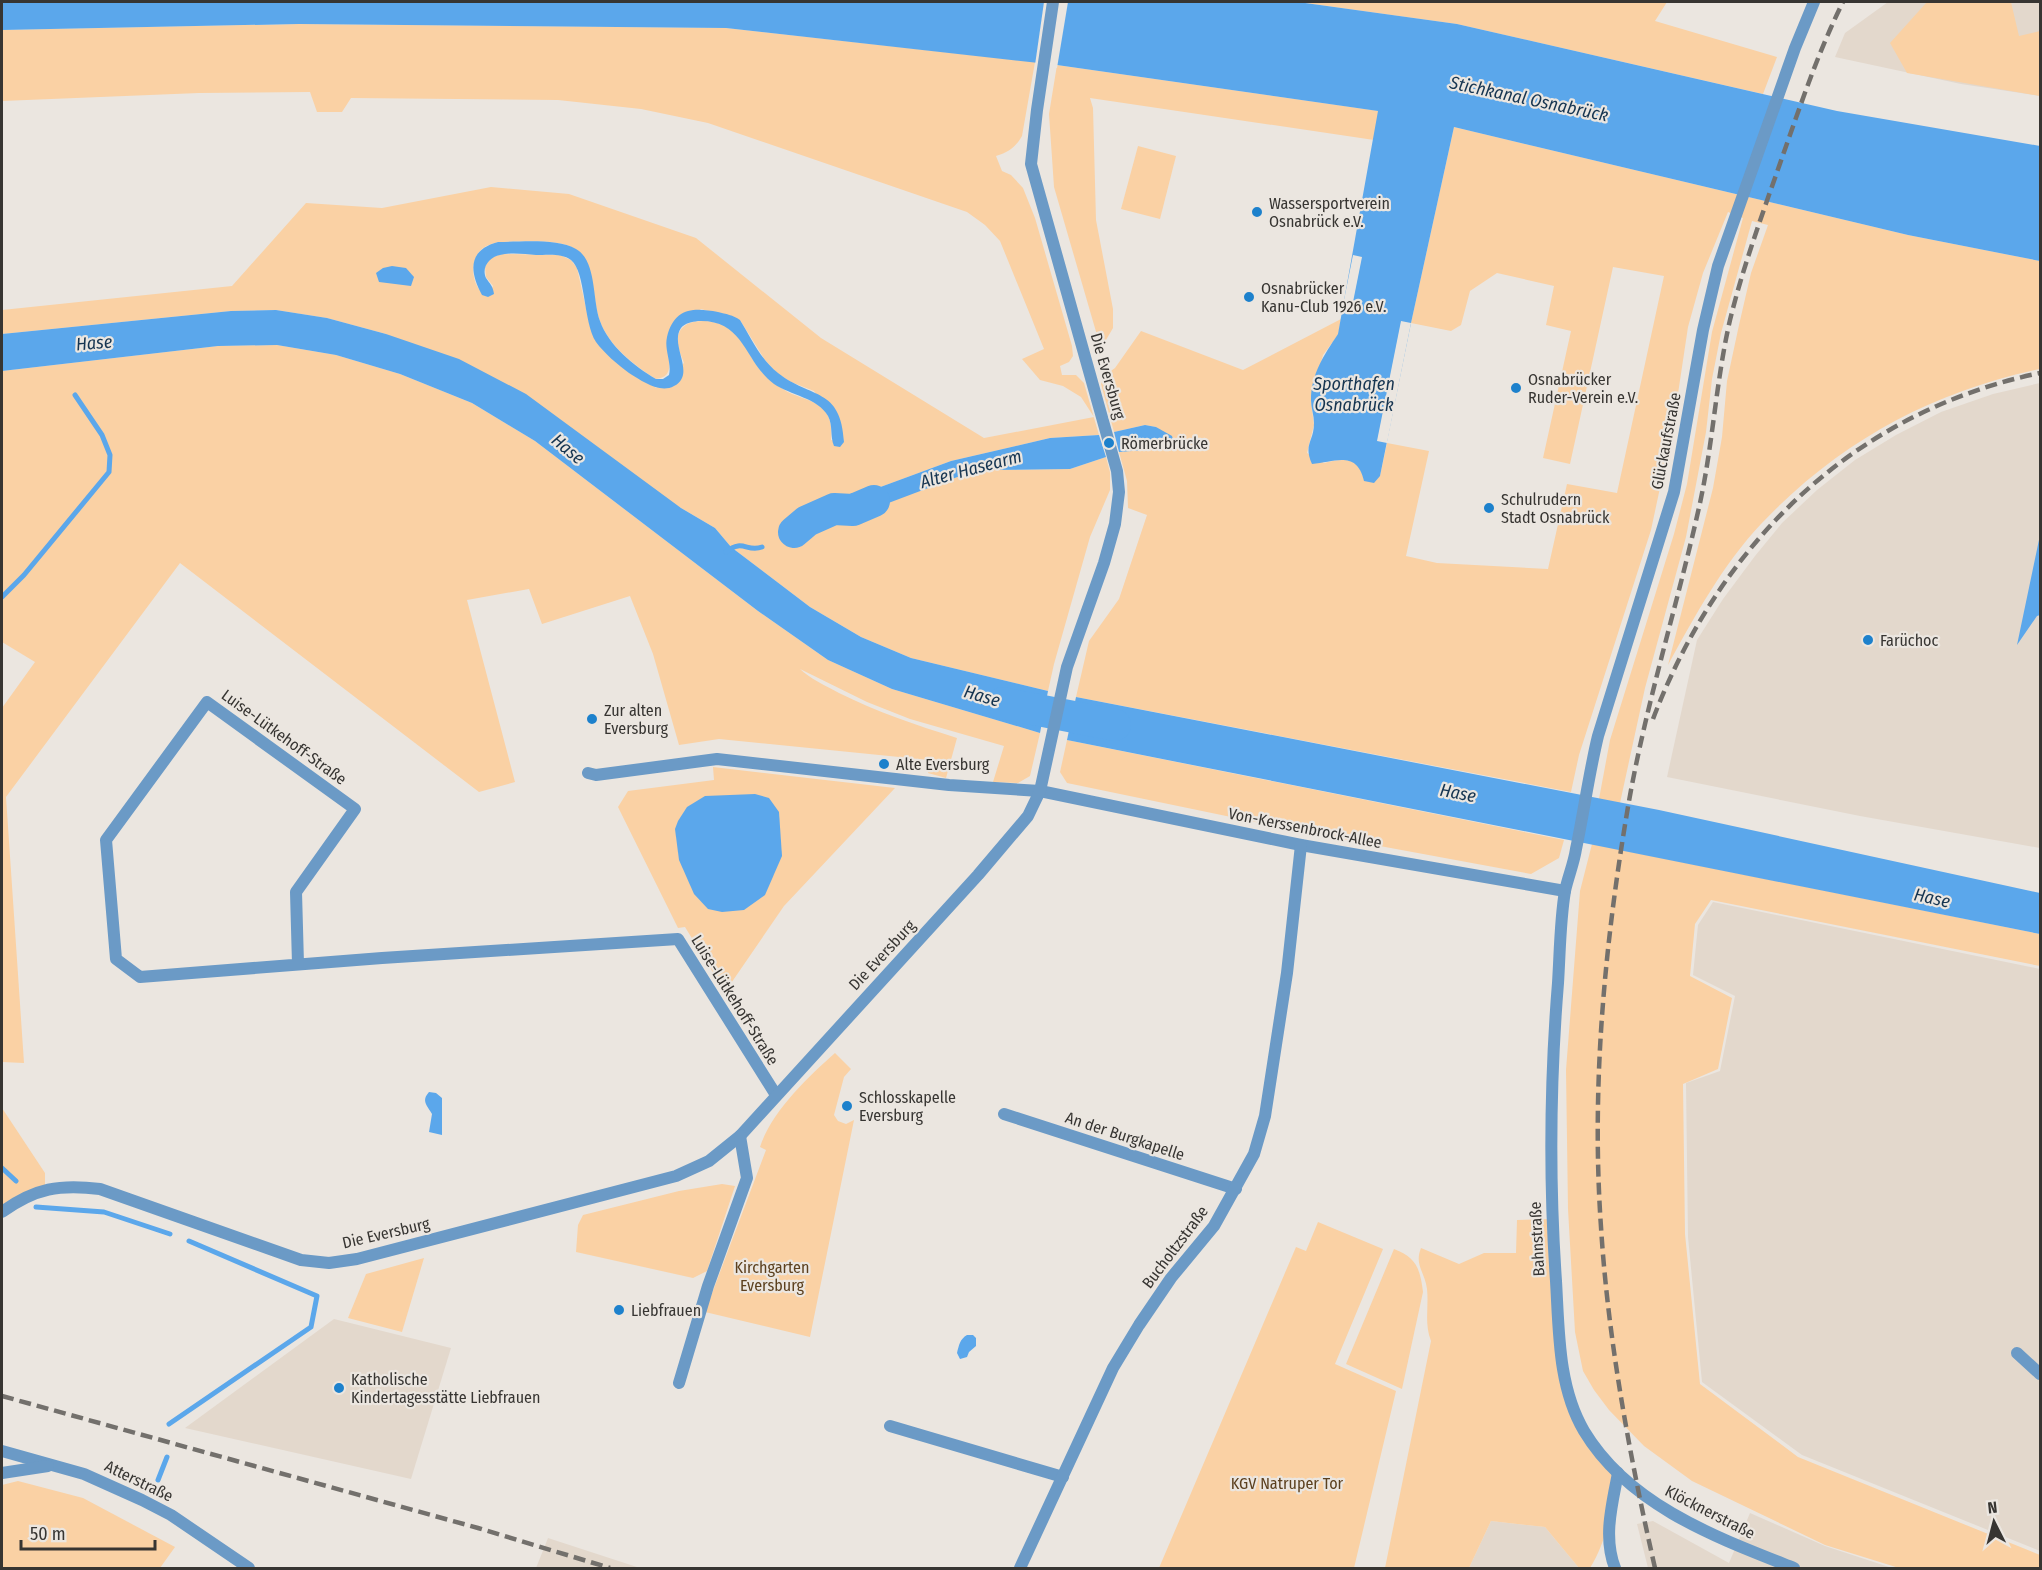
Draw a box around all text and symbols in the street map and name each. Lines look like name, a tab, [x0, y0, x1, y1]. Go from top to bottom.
water label: Stichkanal Osnabrück	[1447, 71, 1610, 127]
place label: Wassersportverein Osnabrück e.V.	[1269, 194, 1390, 231]
marker: Wassersportverein Osnabrück e.V.	[1250, 205, 1264, 219]
place label: Osnabrücker Kanu-Club 1926 e.V.	[1261, 279, 1386, 316]
marker: Osnabrücker Kanu-Club 1926 e.V.	[1242, 290, 1256, 304]
water label: Hase	[75, 330, 114, 356]
street label: Die Eversburg	[1087, 331, 1130, 422]
place label: Osnabrücker Ruder-Verein e.V.	[1528, 370, 1638, 407]
water label: Sporthafen Osnabrück	[1312, 373, 1395, 416]
marker: Osnabrücker Ruder-Verein e.V.	[1509, 381, 1523, 395]
street label: Glückaufstraße	[1647, 391, 1685, 491]
water label: Hase	[547, 429, 589, 469]
place label: Römerbrücke	[1121, 434, 1208, 453]
marker: Römerbrücke	[1102, 436, 1116, 450]
water label: Alter Hasearm	[917, 445, 1024, 493]
place label: Schulrudern Stadt Osnabrück	[1501, 490, 1610, 527]
marker: Schulrudern Stadt Osnabrück	[1482, 501, 1496, 515]
place label: Farüchoc	[1880, 631, 1939, 650]
marker: Farüchoc	[1861, 633, 1875, 647]
water label: Hase	[961, 680, 1003, 712]
street label: Luise-Lütkehoff-Straße	[218, 685, 350, 789]
place label: Zur alten Eversburg	[604, 701, 669, 738]
marker: Zur alten Eversburg	[585, 712, 599, 726]
place label: Alte Eversburg	[896, 755, 990, 774]
marker: Alte Eversburg	[877, 757, 891, 771]
water label: Hase	[1438, 779, 1478, 807]
street label: Von-Kerssenbrock-Allee	[1227, 804, 1383, 852]
water label: Hase	[1912, 883, 1953, 913]
street label: Die Eversburg	[845, 916, 920, 994]
street label: Luise-Lütkehoff-Straße	[687, 931, 783, 1069]
place label: Schlosskapelle Eversburg	[859, 1088, 956, 1125]
marker: Schlosskapelle Eversburg	[840, 1099, 854, 1113]
street label: An der Burgkapelle	[1063, 1108, 1187, 1164]
street label: Bahnstraße	[1526, 1201, 1548, 1277]
street label: Bucholtzstraße	[1138, 1202, 1212, 1292]
street label: Die Eversburg	[340, 1214, 432, 1252]
park label: Kirchgarten Eversburg	[735, 1258, 809, 1295]
place label: Liebfrauen	[631, 1301, 701, 1320]
marker: Liebfrauen	[612, 1303, 626, 1317]
place label: Katholische Kindertagesstätte Liebfrauen	[351, 1370, 540, 1407]
marker: Katholische Kindertagesstätte Liebfrauen	[332, 1381, 346, 1395]
street label: Atterstraße	[102, 1456, 176, 1506]
park label: KGV Natruper Tor	[1231, 1474, 1344, 1493]
street label: Klöcknerstraße	[1662, 1481, 1758, 1543]
north arrow	[1964, 1492, 2024, 1552]
text: N	[1987, 1498, 1998, 1518]
scale bar	[21, 1513, 154, 1551]
text: 50 m	[30, 1523, 66, 1545]

